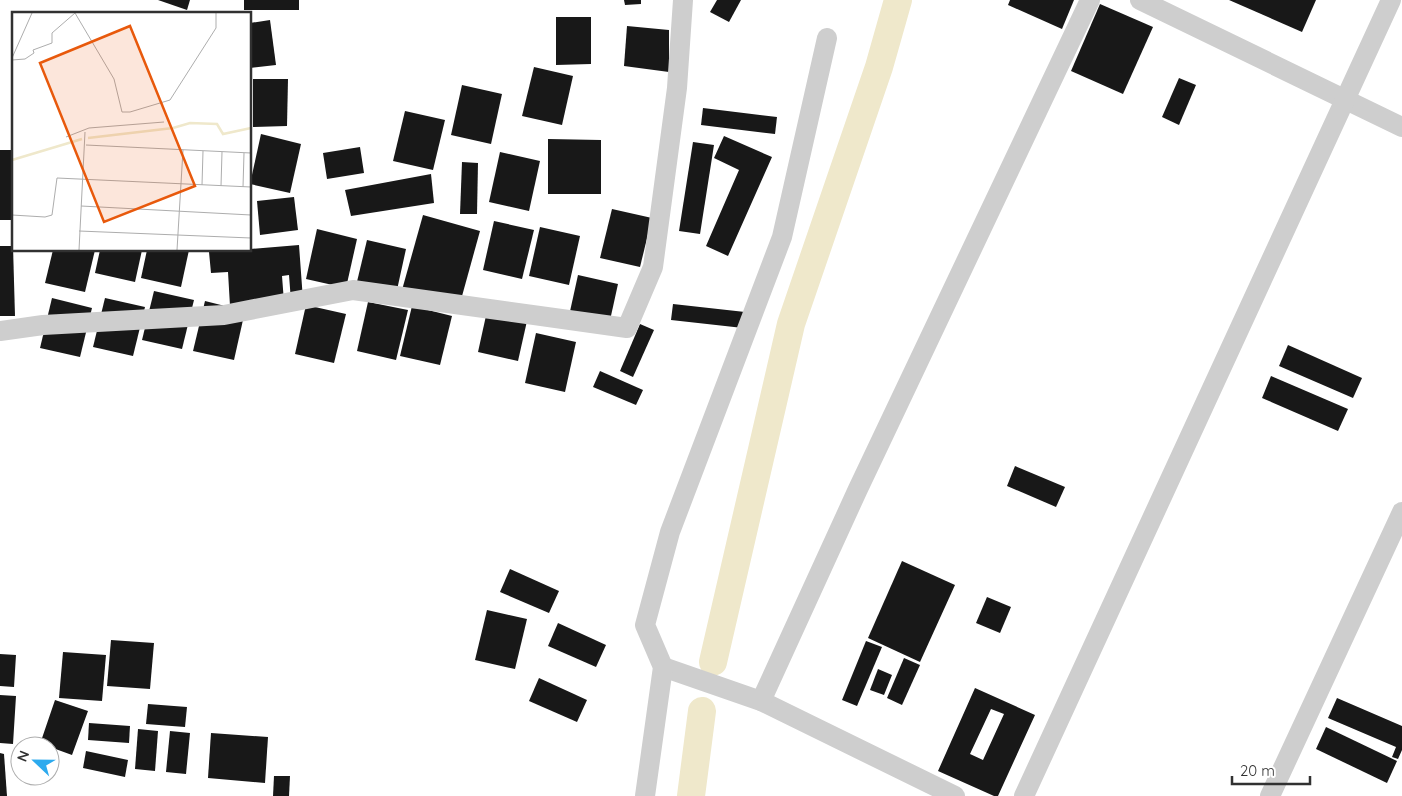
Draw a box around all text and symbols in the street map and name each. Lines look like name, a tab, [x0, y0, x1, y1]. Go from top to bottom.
inset map	[12, 12, 251, 251]
north arrow	[10, 736, 60, 786]
text: N	[13, 748, 33, 764]
scale bar	[1232, 754, 1310, 786]
text: 20 m	[1240, 761, 1275, 780]

